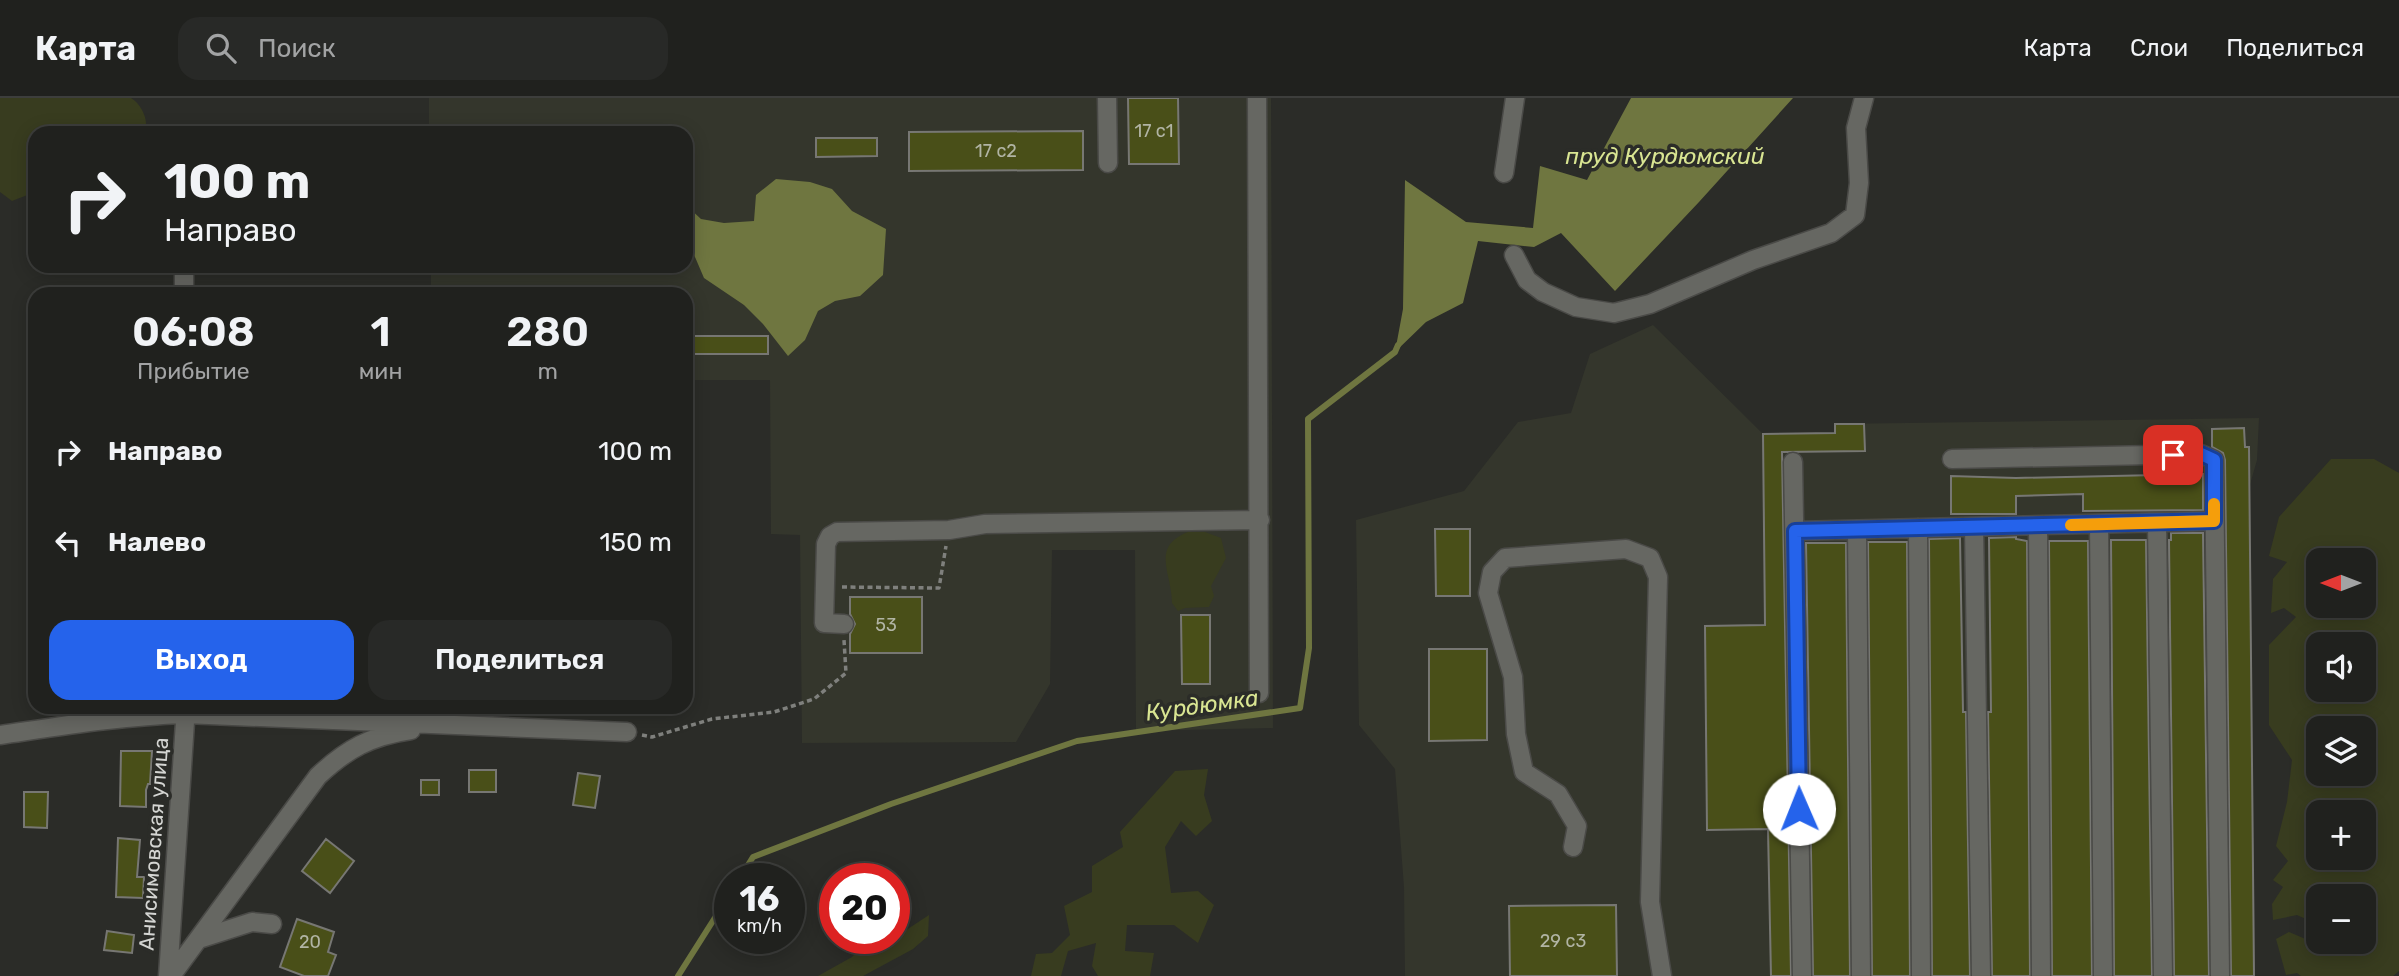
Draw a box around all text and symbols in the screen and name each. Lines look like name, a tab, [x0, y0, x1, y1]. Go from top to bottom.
search box	[178, 17, 668, 80]
text: Карта	[35, 29, 136, 68]
icon: search	[202, 29, 240, 67]
text: Поиск	[258, 33, 336, 64]
text: Карта	[2023, 34, 2092, 62]
text: Слои	[2130, 34, 2188, 62]
text: Поделиться	[2226, 34, 2364, 62]
house number: 17 с1	[1135, 120, 1174, 142]
house number: 17 с2	[975, 140, 1017, 162]
water label: пруд Курдюмский	[1565, 142, 1765, 170]
text: 100 m	[164, 152, 310, 210]
icon: right	[49, 154, 140, 245]
text: Направо	[164, 211, 297, 249]
text: 06:08	[132, 307, 255, 357]
text: 1	[370, 307, 391, 357]
text: 280	[506, 307, 589, 357]
text: Прибытие	[137, 357, 250, 385]
text: мин	[359, 357, 402, 385]
text: m	[537, 357, 558, 385]
pin	[2143, 425, 2203, 485]
icon: right	[49, 433, 87, 471]
text: Направо	[108, 436, 222, 467]
text: 100 m	[598, 436, 672, 467]
icon: arrive	[2154, 436, 2192, 474]
icon: left	[49, 524, 87, 562]
text: Налево	[108, 527, 206, 558]
text: 150 m	[599, 527, 672, 558]
north arrow	[2306, 548, 2376, 618]
map controls	[2306, 548, 2376, 954]
house number: 53	[875, 614, 897, 636]
button: Выход	[49, 620, 354, 700]
button: Поделиться	[368, 620, 672, 700]
button: sound	[2306, 632, 2376, 702]
water label: Курдюмка	[1144, 683, 1260, 727]
button: layers	[2306, 716, 2376, 786]
street label: Анисимовская улица	[134, 737, 173, 951]
position arrow	[1762, 772, 1836, 846]
button: +	[2306, 800, 2376, 870]
speed limit sign: 20	[819, 863, 910, 954]
text: 16	[739, 878, 780, 920]
button: −	[2306, 884, 2376, 954]
text: km/h	[737, 915, 782, 937]
house number: 29 с3	[1540, 930, 1586, 952]
house number: 20	[299, 931, 321, 953]

